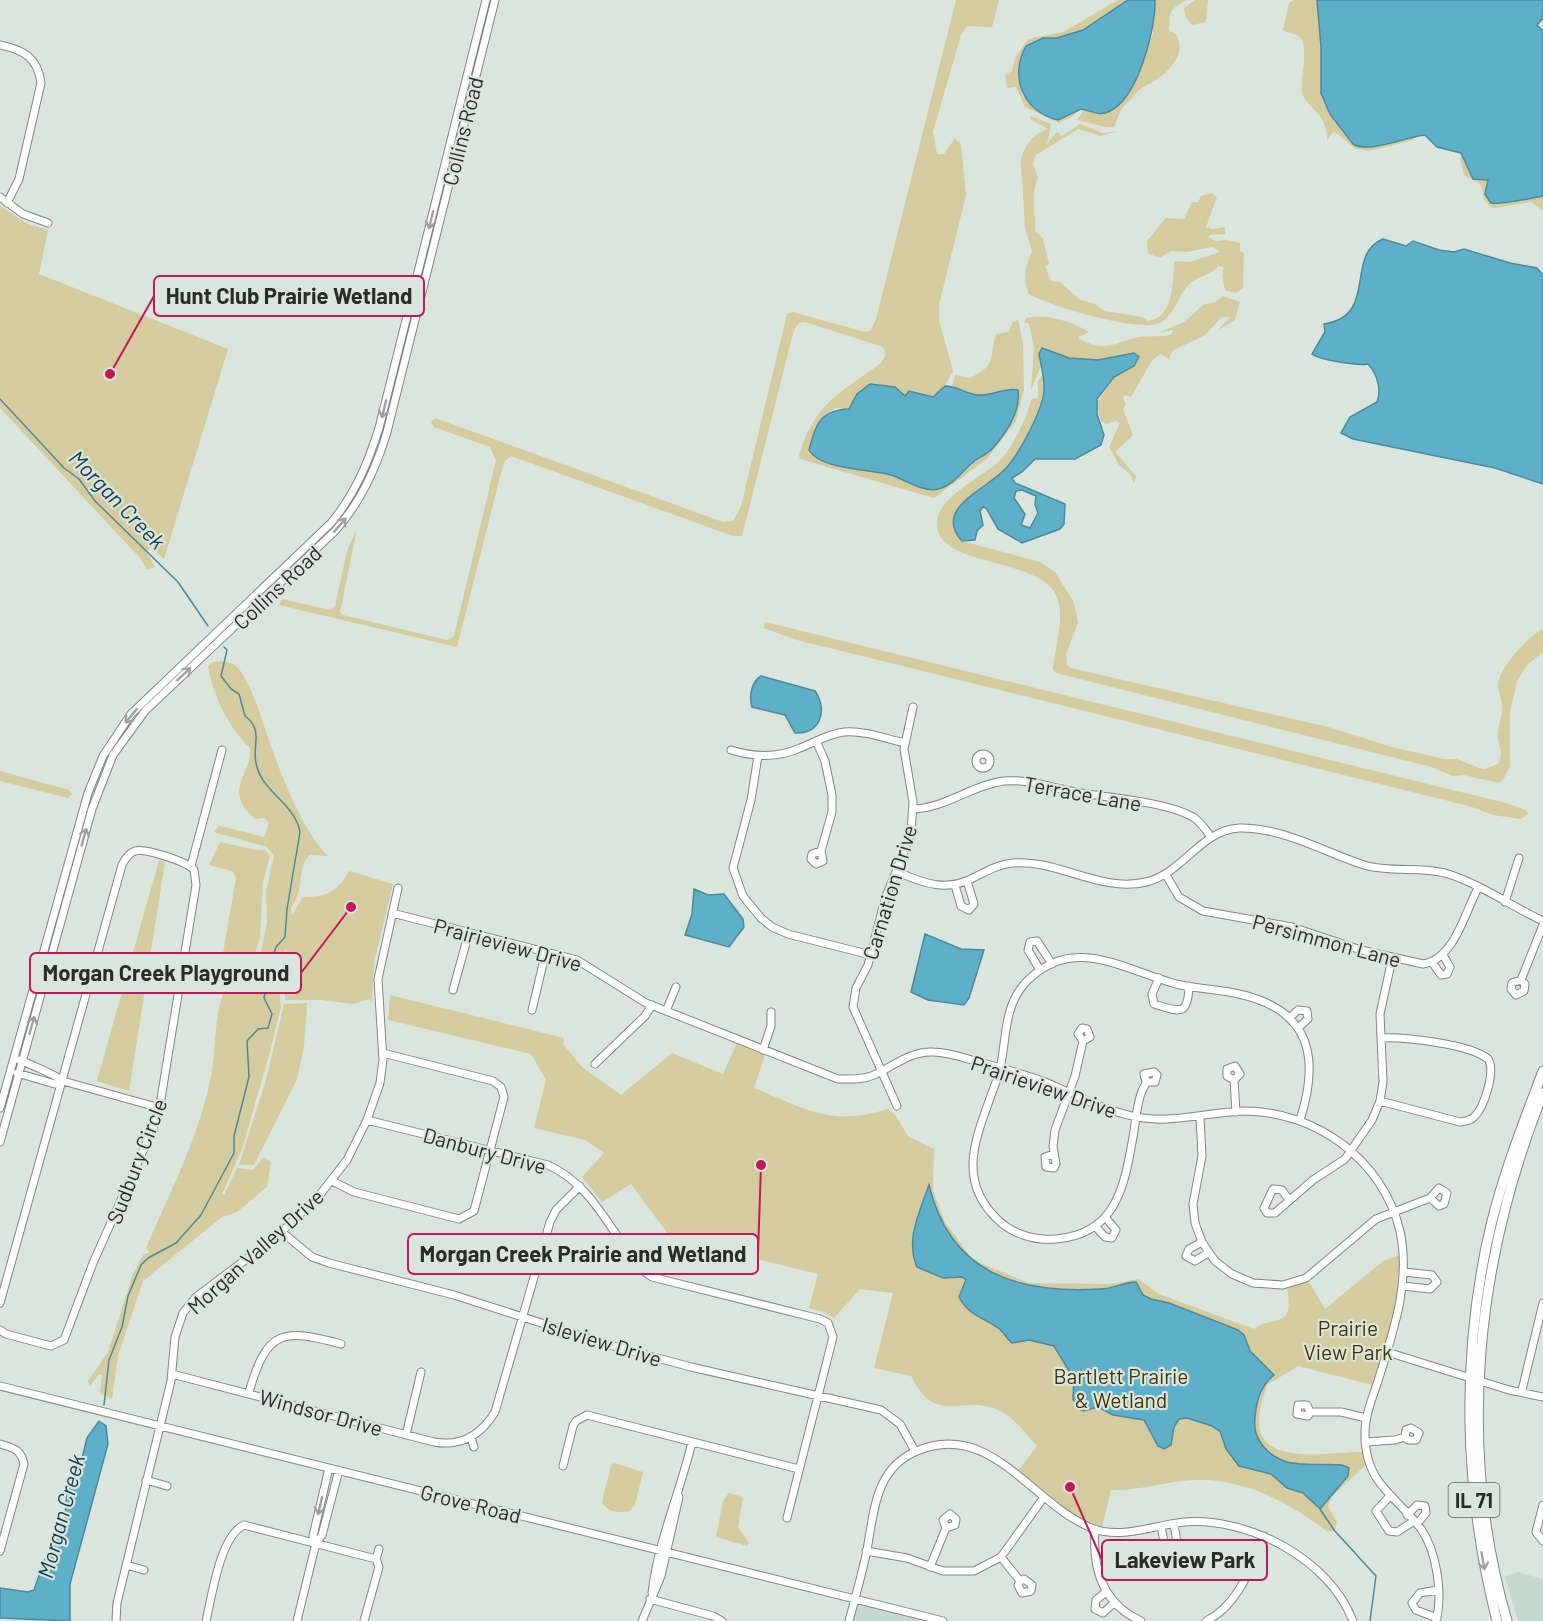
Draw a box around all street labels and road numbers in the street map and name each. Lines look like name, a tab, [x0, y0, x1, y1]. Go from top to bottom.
street label: Collins Road	[436, 74, 488, 188]
street label: Collins Road	[228, 540, 326, 634]
street label: Terrace Lane	[1022, 770, 1144, 816]
street label: Carnation Drive	[857, 822, 921, 962]
street label: Persimmon Lane	[1250, 908, 1404, 972]
street label: Prairieview Drive	[431, 912, 585, 976]
street label: Prairieview Drive	[968, 1049, 1120, 1123]
street label: Sudbury Circle	[101, 1095, 171, 1227]
street label: Danbury Drive	[421, 1122, 549, 1178]
street label: Morgan Valley Drive	[182, 1183, 328, 1319]
street label: Isleview Drive	[539, 1311, 665, 1371]
street label: Windsor Drive	[257, 1384, 385, 1440]
street label: Grove Road	[418, 1478, 524, 1528]
road number: IL 71	[1448, 1483, 1500, 1517]

